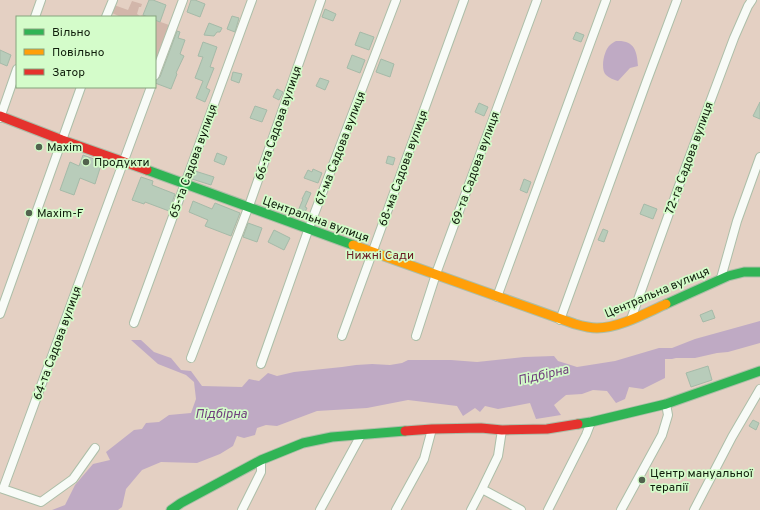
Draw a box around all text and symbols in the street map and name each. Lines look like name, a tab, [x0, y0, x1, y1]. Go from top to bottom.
legend	[16, 16, 156, 88]
text: Вільно	[52, 25, 91, 41]
text: Повільно	[52, 45, 105, 61]
street label: 66-та Садова вулиця	[252, 64, 306, 183]
text: Затор	[52, 65, 85, 81]
street label: 67-ма Садова вулиця	[312, 89, 370, 208]
street label: 72-га Садова вулиця	[662, 100, 718, 217]
street label: 65-та Садова вулиця	[166, 102, 222, 221]
street label: 68-ма Садова вулиця	[375, 108, 432, 229]
street label: 69-та Садова вулиця	[448, 109, 504, 227]
place label: Maxim	[47, 140, 82, 156]
marker: Maxim	[34, 142, 44, 152]
place label: Продукти	[94, 155, 150, 171]
marker: Продукти	[81, 157, 91, 167]
street label: Центральна вулиця	[260, 193, 371, 247]
place label: Maxim-F	[37, 206, 84, 222]
marker: Maxim-F	[24, 208, 34, 218]
park label: Нижні Сади	[346, 248, 414, 264]
street label: Центральна вулиця	[602, 264, 712, 322]
street label: 64-та Садова вулиця	[30, 284, 86, 403]
water label: Підбірна	[516, 362, 571, 390]
water label: Підбірна	[195, 407, 247, 423]
place label: Центр мануальної терапії	[650, 466, 754, 496]
marker: Центр мануальної терапії	[637, 475, 647, 485]

